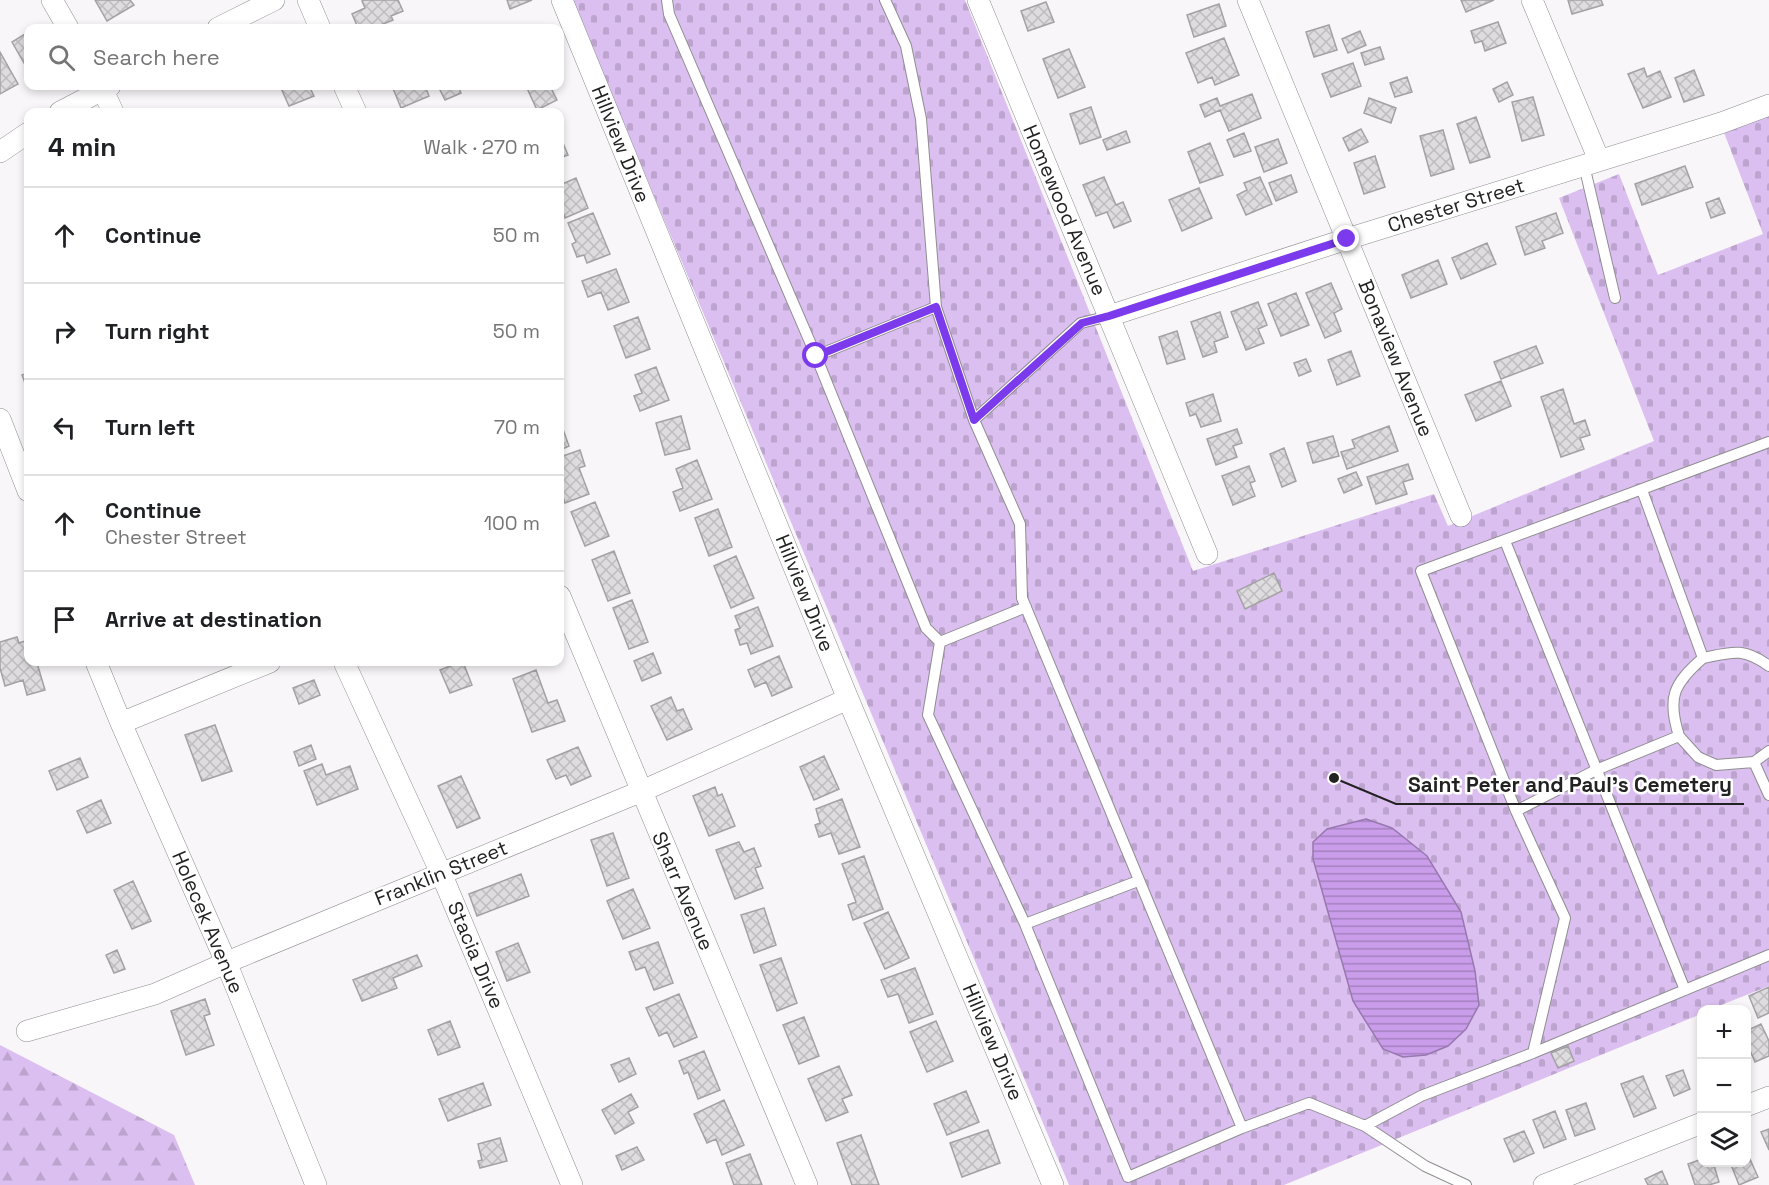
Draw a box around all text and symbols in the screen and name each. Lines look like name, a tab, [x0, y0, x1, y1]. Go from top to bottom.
search box	[24, 24, 564, 90]
icon: search	[45, 41, 78, 74]
text: Search here	[93, 43, 220, 71]
street label: Hillview Drive	[586, 82, 656, 206]
street label: Homewood Avenue	[1017, 121, 1113, 299]
text: 4 min	[48, 130, 116, 164]
text: Walk · 270 m	[423, 134, 540, 160]
street label: Chester Street	[1384, 172, 1528, 238]
icon: ahead	[48, 219, 81, 252]
text: Continue	[105, 221, 201, 249]
text: 50 m	[493, 222, 540, 248]
route end	[1333, 225, 1359, 251]
street label: Bonaview Avenue	[1353, 275, 1439, 441]
icon: right	[48, 315, 81, 348]
text: Turn right	[105, 317, 210, 345]
text: 50 m	[493, 318, 540, 344]
route start	[802, 342, 828, 368]
icon: left	[48, 411, 81, 444]
text: Turn left	[105, 413, 195, 441]
text: 70 m	[494, 414, 540, 440]
text: Continue	[105, 496, 201, 524]
icon: ahead	[48, 507, 81, 540]
text: 100 m	[484, 510, 540, 536]
text: Chester Street	[105, 524, 247, 550]
street label: Hillview Drive	[770, 531, 840, 655]
icon: arrive	[48, 603, 81, 636]
text: Arrive at destination	[105, 605, 322, 633]
callout: Saint Peter and Paul's Cemetery	[1396, 765, 1744, 804]
text: Saint Peter and Paul's Cemetery	[1408, 771, 1732, 798]
street label: Sharr Avenue	[646, 828, 720, 954]
street label: Franklin Street	[371, 835, 511, 911]
street label: Holecek Avenue	[166, 847, 250, 997]
street label: Stacia Drive	[442, 897, 510, 1013]
street label: Hillview Drive	[957, 980, 1029, 1104]
map controls	[1697, 1005, 1751, 1167]
button: +	[1697, 1005, 1751, 1059]
button: −	[1697, 1059, 1751, 1113]
button: layers	[1697, 1113, 1751, 1167]

